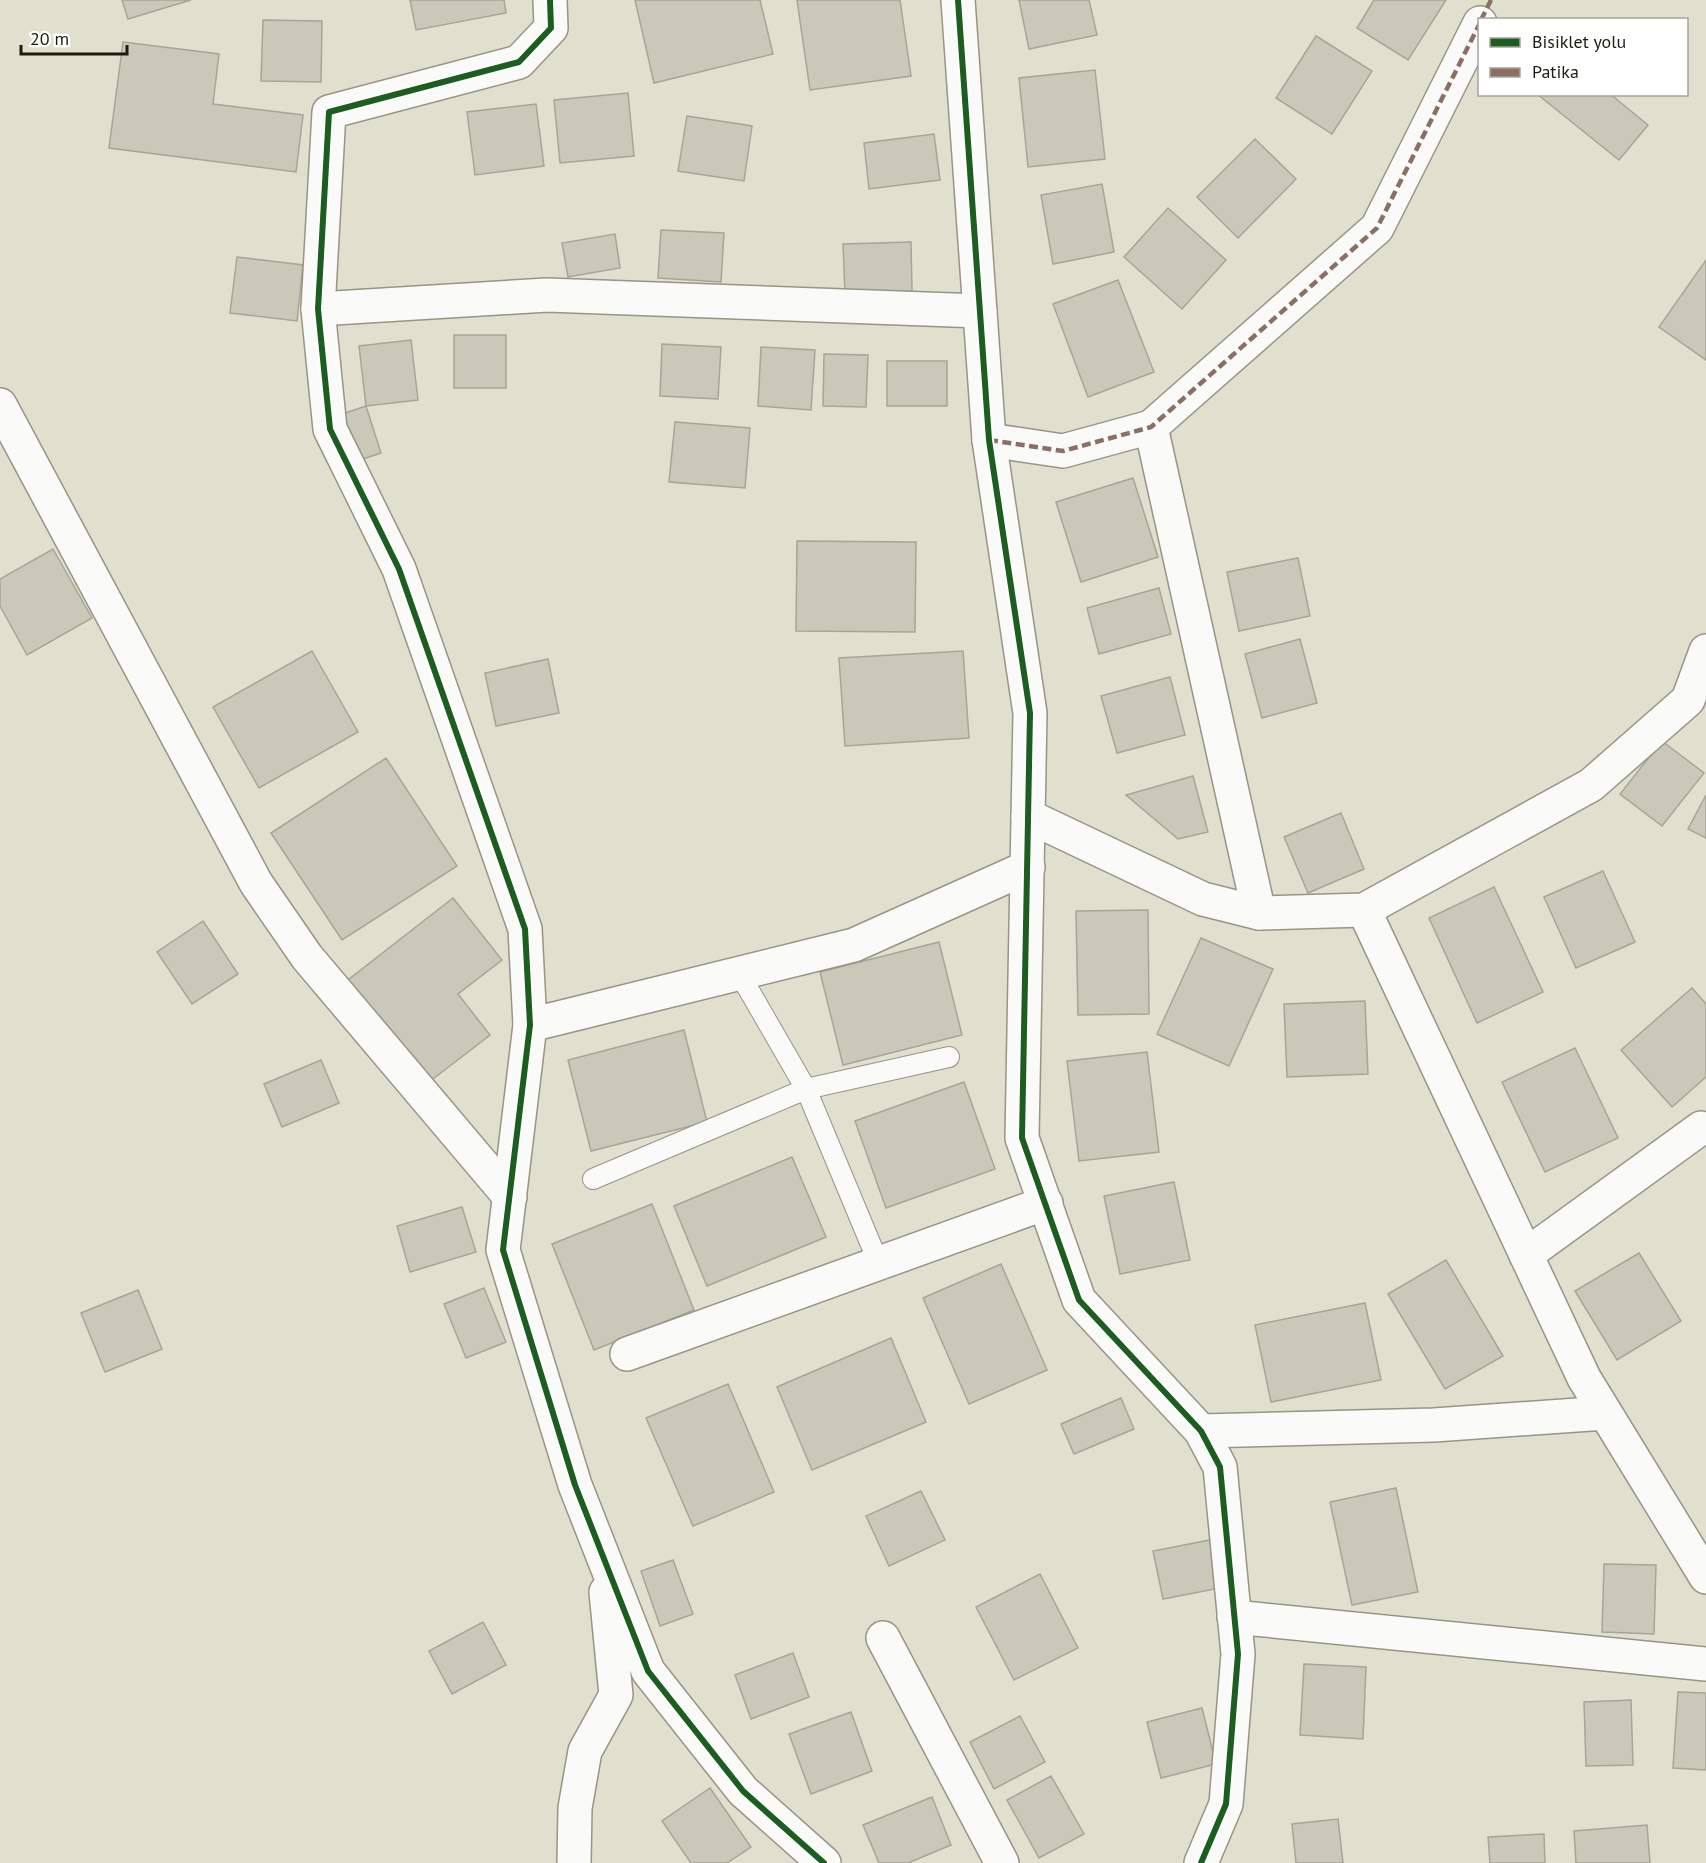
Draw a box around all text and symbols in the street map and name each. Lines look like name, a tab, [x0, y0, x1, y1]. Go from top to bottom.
scale bar	[21, 18, 128, 56]
legend	[1478, 18, 1688, 96]
text: 20 m	[30, 27, 69, 50]
text: Bisiklet yolu	[1532, 30, 1626, 53]
text: Patika	[1532, 60, 1579, 83]

